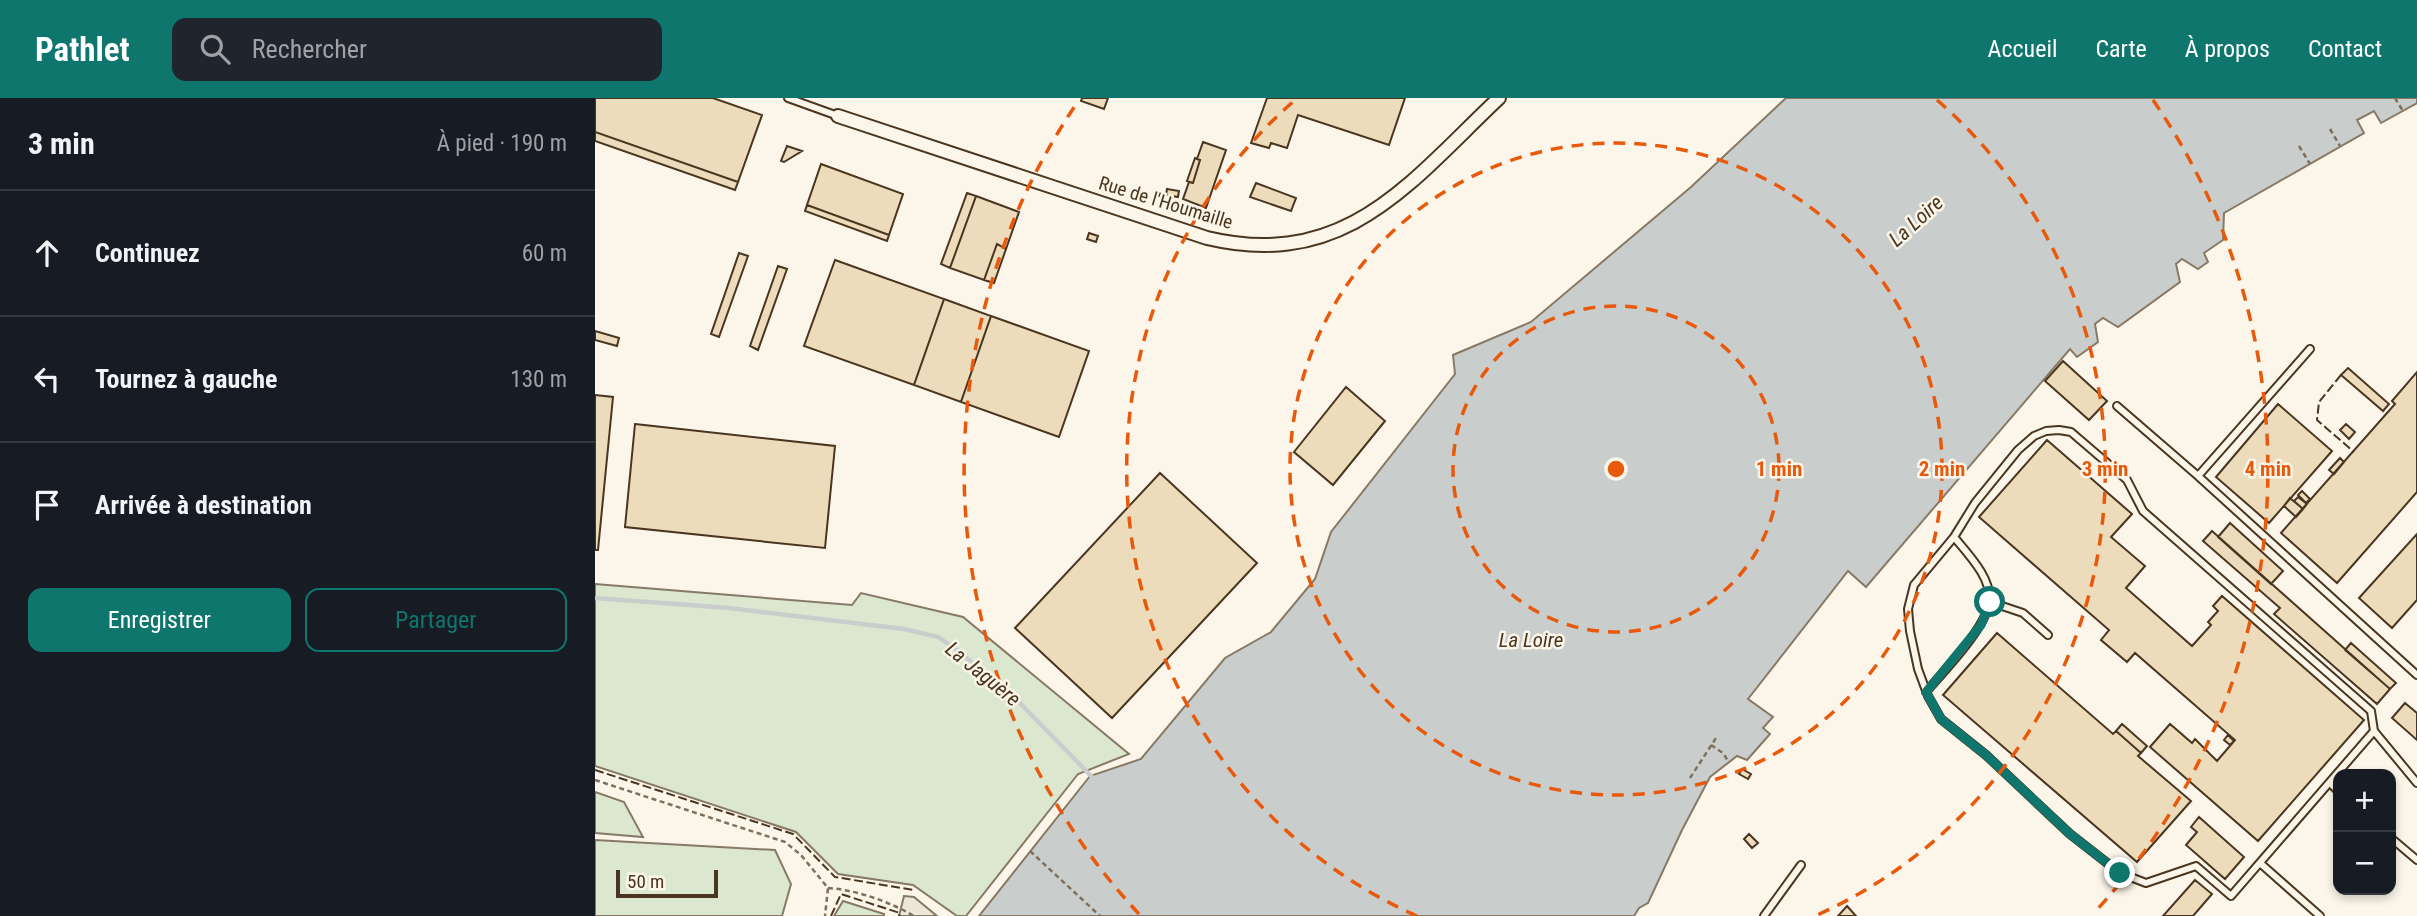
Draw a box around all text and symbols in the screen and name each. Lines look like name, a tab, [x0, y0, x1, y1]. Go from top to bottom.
search box	[172, 18, 662, 81]
text: Pathlet	[35, 30, 130, 69]
icon: search	[196, 30, 234, 68]
text: Rechercher	[252, 34, 367, 64]
text: Accueil	[1988, 35, 2057, 63]
text: Carte	[2095, 35, 2147, 63]
text: À propos	[2185, 35, 2270, 63]
text: Contact	[2308, 35, 2382, 63]
text: 3 min	[28, 126, 95, 161]
text: À pied · 190 m	[437, 130, 567, 157]
street label: Rue de l'Houmaille	[1096, 171, 1236, 234]
water label: La Loire	[1884, 191, 1948, 251]
icon: ahead	[28, 234, 66, 272]
text: Continuez	[95, 238, 200, 268]
text: 60 m	[522, 240, 567, 267]
icon: left	[28, 360, 66, 398]
text: Tournez à gauche	[95, 364, 277, 394]
text: 130 m	[510, 366, 567, 393]
centre of rings	[1604, 457, 1628, 481]
text: 1 min	[1756, 457, 1802, 481]
text: 2 min	[1919, 457, 1965, 481]
text: 3 min	[2082, 457, 2128, 481]
text: 4 min	[2245, 457, 2291, 481]
icon: arrive	[28, 486, 66, 524]
text: Arrivée à destination	[95, 490, 312, 520]
route start	[1974, 586, 2005, 617]
button: Enregistrer	[28, 588, 291, 652]
button: Partager	[305, 588, 567, 652]
water label: La Loire	[1499, 628, 1563, 652]
water label: La Jaguère	[941, 637, 1025, 711]
map controls	[2333, 769, 2396, 895]
button: +	[2333, 769, 2396, 832]
button: −	[2333, 832, 2396, 895]
route end	[2104, 857, 2135, 888]
scale bar	[616, 867, 717, 899]
text: 50 m	[627, 870, 664, 893]

